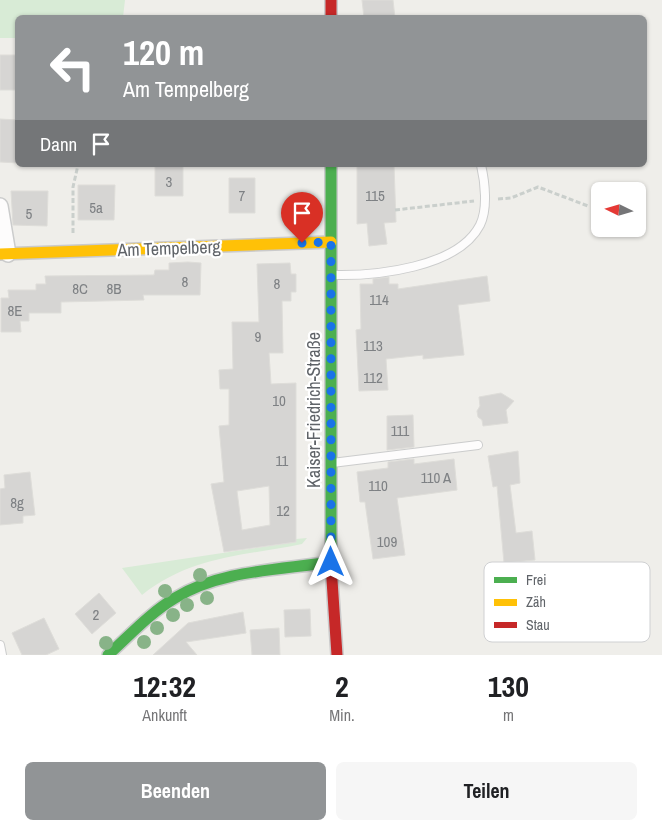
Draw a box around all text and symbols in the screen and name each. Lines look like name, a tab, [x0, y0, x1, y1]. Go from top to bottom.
text: 120 m	[123, 29, 204, 76]
icon: left	[40, 35, 105, 100]
text: Am Tempelberg	[123, 74, 249, 104]
icon: arrive	[87, 130, 115, 158]
text: Dann	[40, 131, 77, 157]
house number: 3	[166, 171, 173, 192]
north arrow	[591, 182, 646, 238]
map controls	[591, 182, 646, 237]
house number: 7	[239, 185, 246, 206]
house number: 115	[365, 185, 385, 206]
pin	[281, 192, 323, 243]
house number: 5a	[89, 197, 103, 218]
icon: arrive	[288, 199, 316, 227]
house number: 5	[26, 203, 33, 224]
street label: Am Tempelberg	[116, 234, 222, 262]
house number: 8	[182, 271, 189, 292]
house number: 8	[274, 273, 281, 294]
house number: 8C	[72, 278, 88, 299]
house number: 8B	[106, 278, 122, 299]
house number: 114	[369, 289, 389, 310]
house number: 8E	[7, 300, 23, 321]
house number: 9	[255, 326, 262, 347]
street label: Kaiser-Friedrich-Straße	[301, 332, 326, 488]
house number: 113	[363, 335, 383, 356]
house number: 112	[363, 367, 383, 388]
house number: 10	[272, 390, 286, 411]
house number: 111	[391, 420, 410, 441]
house number: 11	[276, 450, 289, 471]
house number: 110 A	[421, 467, 452, 488]
house number: 110	[368, 475, 388, 496]
house number: 8g	[10, 492, 24, 513]
house number: 12	[276, 500, 290, 521]
house number: 109	[377, 531, 397, 552]
position arrow	[304, 535, 356, 587]
legend	[484, 562, 650, 642]
text: Frei	[526, 571, 546, 589]
text: Zäh	[526, 593, 546, 611]
house number: 2	[93, 604, 100, 625]
text: Stau	[526, 616, 550, 634]
text: 12:32	[133, 666, 196, 706]
text: 2	[335, 666, 349, 706]
text: 130	[488, 666, 529, 706]
text: Ankunft	[142, 704, 187, 726]
text: Min.	[329, 704, 355, 726]
text: m	[503, 704, 514, 726]
button: Beenden	[25, 762, 326, 820]
button: Teilen	[336, 762, 637, 820]

